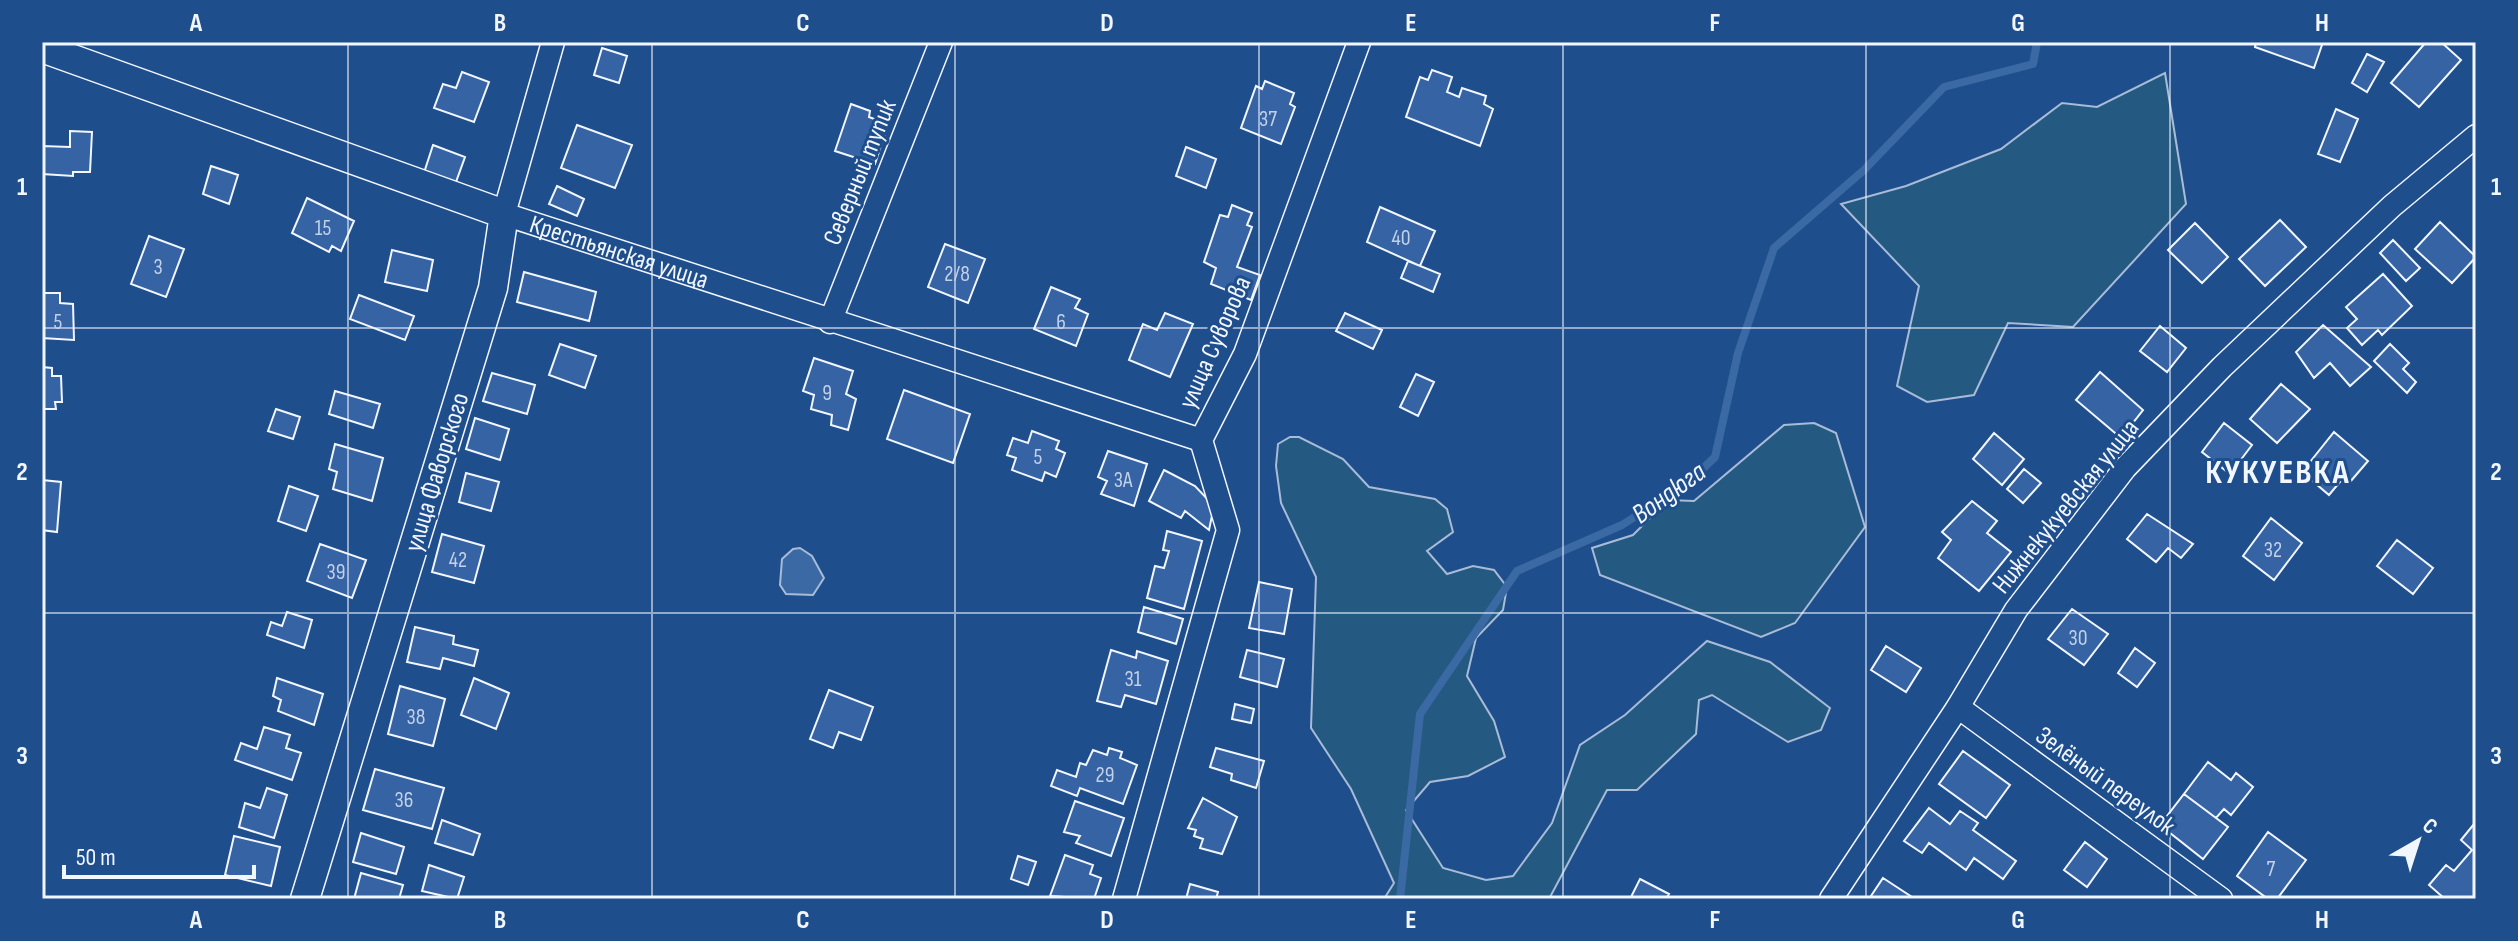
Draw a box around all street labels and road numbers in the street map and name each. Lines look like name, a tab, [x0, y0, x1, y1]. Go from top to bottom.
street label: Северный тупик	[817, 95, 904, 250]
street label: Крестьянская улица	[525, 209, 712, 296]
street label: улица Суворова	[1172, 272, 1258, 414]
street label: улица Фаворского	[399, 389, 476, 556]
street label: Нижнекукуевская улица	[1986, 413, 2146, 600]
street label: Зелёный переулок	[2029, 720, 2181, 842]

